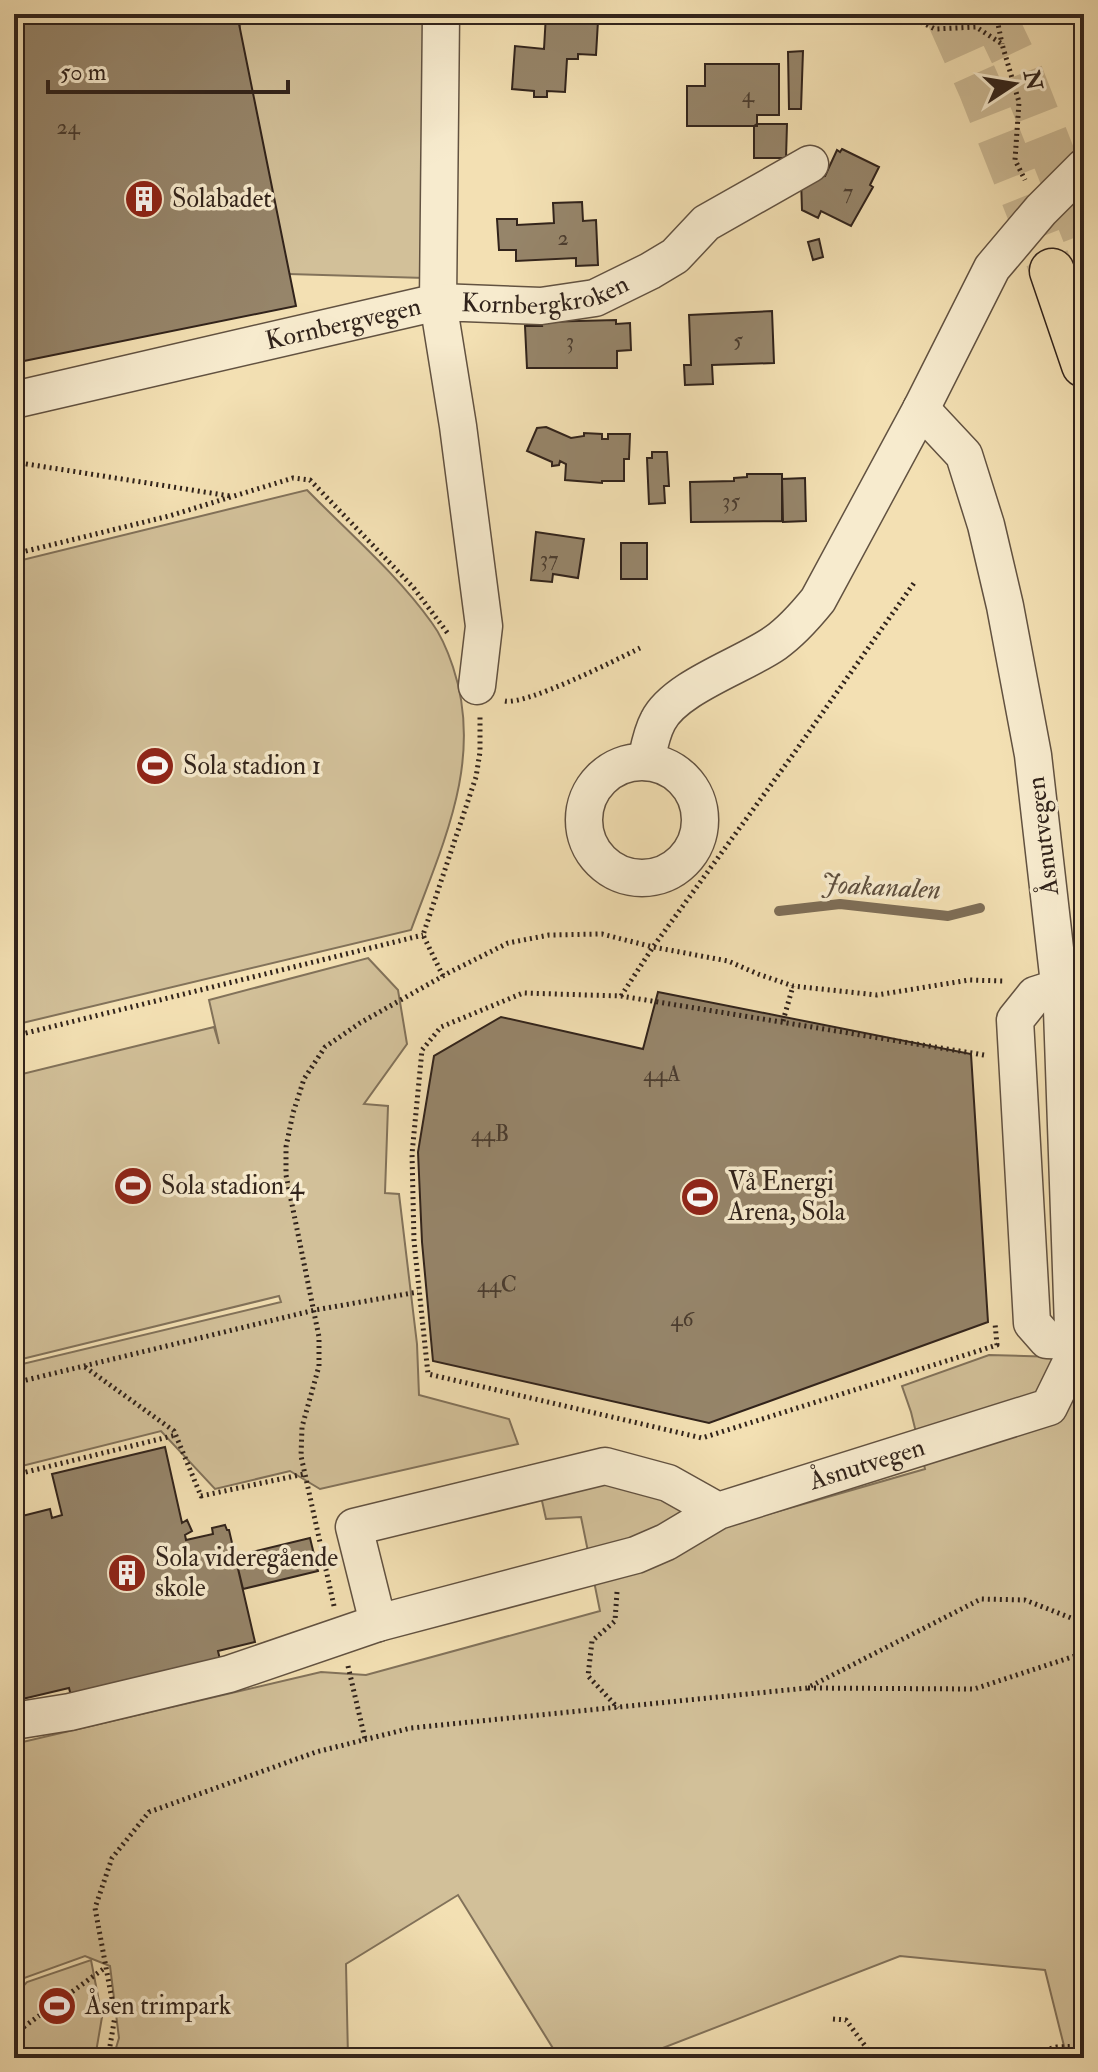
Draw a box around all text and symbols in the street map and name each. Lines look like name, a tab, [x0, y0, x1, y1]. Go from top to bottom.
scale bar	[48, 44, 288, 94]
north arrow	[974, 44, 1054, 124]
text: 50 m	[60, 57, 107, 88]
text: N	[1017, 67, 1048, 93]
house number: 4	[742, 81, 755, 109]
house number: 24	[56, 113, 81, 141]
building icon: Solabadet	[123, 178, 165, 220]
house number: 7	[843, 178, 853, 206]
place label: Solabadet	[172, 183, 272, 215]
house number: 2	[557, 224, 569, 252]
street label: Kornbergkroken	[461, 268, 634, 322]
street label: Kornbergvegen	[262, 290, 424, 357]
house number: 5	[733, 326, 743, 354]
house number: 3	[566, 327, 574, 355]
house number: 35	[722, 487, 740, 515]
house number: 37	[540, 545, 558, 573]
sports icon: Sola stadion 1	[134, 745, 176, 787]
place label: Sola stadion 1	[183, 750, 321, 782]
street label: Åsnutvegen	[1018, 775, 1066, 898]
water label: Joakanalen	[820, 866, 942, 908]
house number: 44A	[643, 1060, 681, 1088]
house number: 44B	[471, 1120, 509, 1148]
sports icon: Sola stadion 4	[112, 1165, 154, 1207]
place label: Vå Energi Arena, Sola	[727, 1166, 846, 1228]
place label: Sola stadion 4	[161, 1170, 305, 1202]
sports icon: Vå Energi Arena, Sola	[679, 1176, 721, 1218]
house number: 44C	[477, 1271, 517, 1299]
house number: 46	[671, 1305, 695, 1333]
street label: Åsnutvegen	[804, 1431, 929, 1498]
place label: Sola videregående skole	[155, 1542, 338, 1604]
building icon: Sola videregående skole	[106, 1552, 148, 1594]
sports icon: Åsen trimpark	[36, 1985, 78, 2027]
place label: Åsen trimpark	[84, 1988, 232, 2023]

